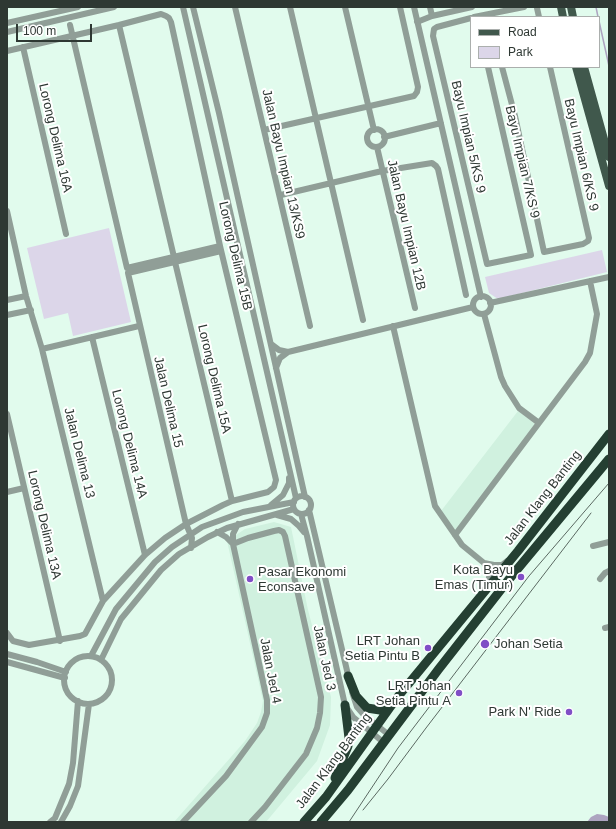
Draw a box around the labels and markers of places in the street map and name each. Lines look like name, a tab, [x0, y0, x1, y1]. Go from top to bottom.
place label: Kota Bayu Emas (Timur)	[435, 562, 513, 593]
place label: Pasar Ekonomi Econsave	[258, 564, 346, 595]
marker: Kota Bayu Emas (Timur)	[516, 572, 526, 582]
marker: Pasar Ekonomi Econsave	[245, 574, 255, 584]
place label: LRT Johan Setia Pintu B	[345, 633, 420, 664]
place label: Johan Setia	[494, 636, 563, 652]
marker: Johan Setia	[479, 638, 491, 650]
marker: LRT Johan Setia Pintu B	[423, 643, 433, 653]
place label: LRT Johan Setia Pintu A	[376, 678, 451, 709]
marker: LRT Johan Setia Pintu A	[454, 688, 464, 698]
place label: Park N' Ride	[488, 704, 561, 720]
marker: Park N' Ride	[564, 707, 574, 717]

